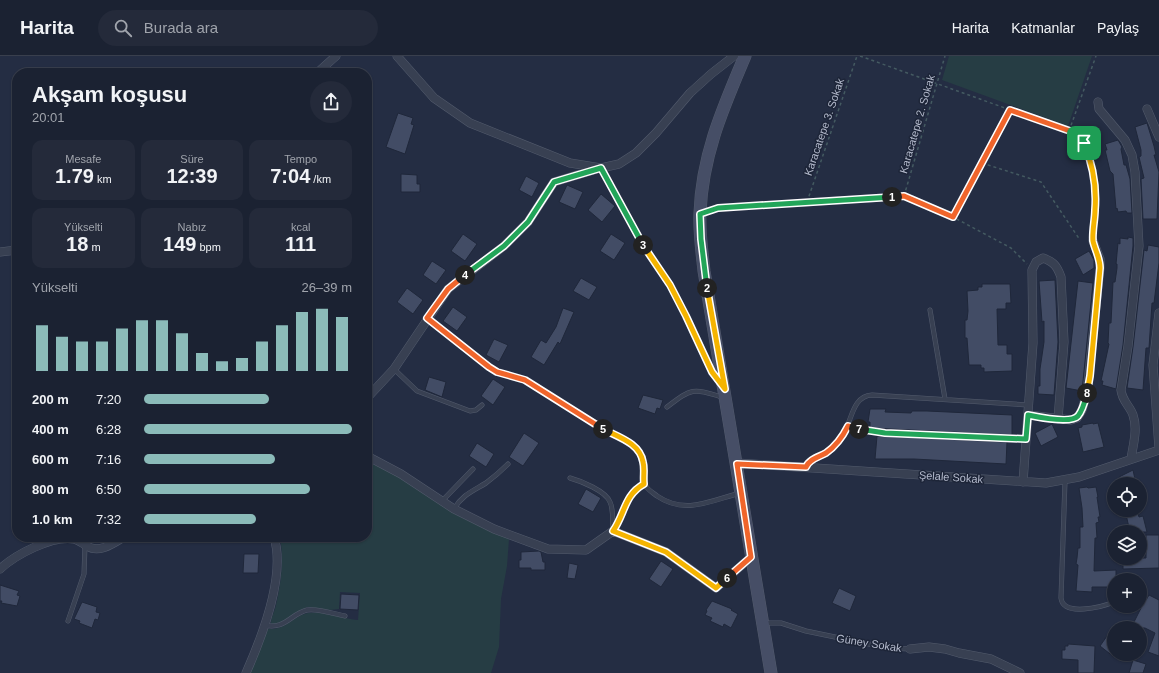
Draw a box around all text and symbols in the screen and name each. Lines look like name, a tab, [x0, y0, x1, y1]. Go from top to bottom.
search box	[98, 10, 378, 46]
text: Harita	[20, 17, 74, 38]
icon: search	[112, 17, 134, 39]
text: Burada ara	[144, 19, 218, 36]
text: Harita	[952, 20, 989, 36]
text: Katmanlar	[1011, 20, 1075, 36]
text: Paylaş	[1097, 20, 1139, 36]
street label: Karacatepe 2. Sokak	[897, 73, 937, 175]
street label: Karacatepe 3. Sokak	[802, 76, 846, 177]
button: share	[310, 81, 352, 123]
text: Akşam koşusu	[32, 82, 187, 107]
text: 20:01	[32, 110, 65, 125]
pin	[1067, 126, 1101, 160]
icon: arrive	[1073, 132, 1095, 154]
text: Mesafe	[65, 153, 101, 165]
text: Süre	[180, 153, 204, 165]
text: Tempo	[284, 153, 317, 165]
text: 1.79	[55, 165, 94, 187]
text: 12:39	[166, 165, 218, 187]
text: 7:04	[270, 165, 310, 187]
text: km	[94, 173, 112, 185]
text: /km	[310, 173, 331, 185]
pin: 1	[882, 187, 902, 207]
text: 1	[889, 191, 895, 203]
text: Yükselti	[64, 221, 103, 233]
text: Nabız	[178, 221, 206, 233]
text: kcal	[291, 221, 310, 233]
text: 18	[66, 233, 88, 255]
text: 149	[163, 233, 196, 255]
text: 111	[285, 233, 316, 255]
pin: 3	[633, 235, 653, 255]
text: 3	[640, 239, 646, 251]
text: m	[88, 241, 101, 253]
text: bpm	[196, 241, 221, 253]
pin: 4	[455, 265, 475, 285]
text: 4	[462, 269, 468, 281]
pin: 2	[697, 278, 717, 298]
text: Yükselti	[32, 280, 78, 295]
text: 26–39 m	[301, 280, 352, 295]
text: 2	[704, 282, 710, 294]
pin: 8	[1077, 383, 1097, 403]
text: 8	[1084, 387, 1090, 399]
text: 200 m	[32, 392, 69, 407]
text: 7:20	[96, 392, 121, 407]
pin: 5	[593, 419, 613, 439]
pin: 7	[849, 419, 869, 439]
text: 400 m	[32, 422, 69, 437]
text: 6:28	[96, 422, 121, 437]
text: 5	[600, 423, 606, 435]
text: 7	[856, 423, 862, 435]
text: 600 m	[32, 452, 69, 467]
text: 7:16	[96, 452, 121, 467]
street label: Şelale Sokak	[919, 469, 984, 485]
map controls	[1107, 477, 1147, 661]
button: locate	[1107, 477, 1147, 517]
text: 800 m	[32, 482, 69, 497]
text: 6:50	[96, 482, 121, 497]
text: 1.0 km	[32, 512, 72, 527]
text: 7:32	[96, 512, 121, 527]
button: layers	[1107, 525, 1147, 565]
pin: 6	[717, 568, 737, 588]
text: 6	[724, 572, 730, 584]
button: +	[1107, 573, 1147, 613]
button: −	[1107, 621, 1147, 661]
street label: Güney Sokak	[835, 632, 903, 654]

